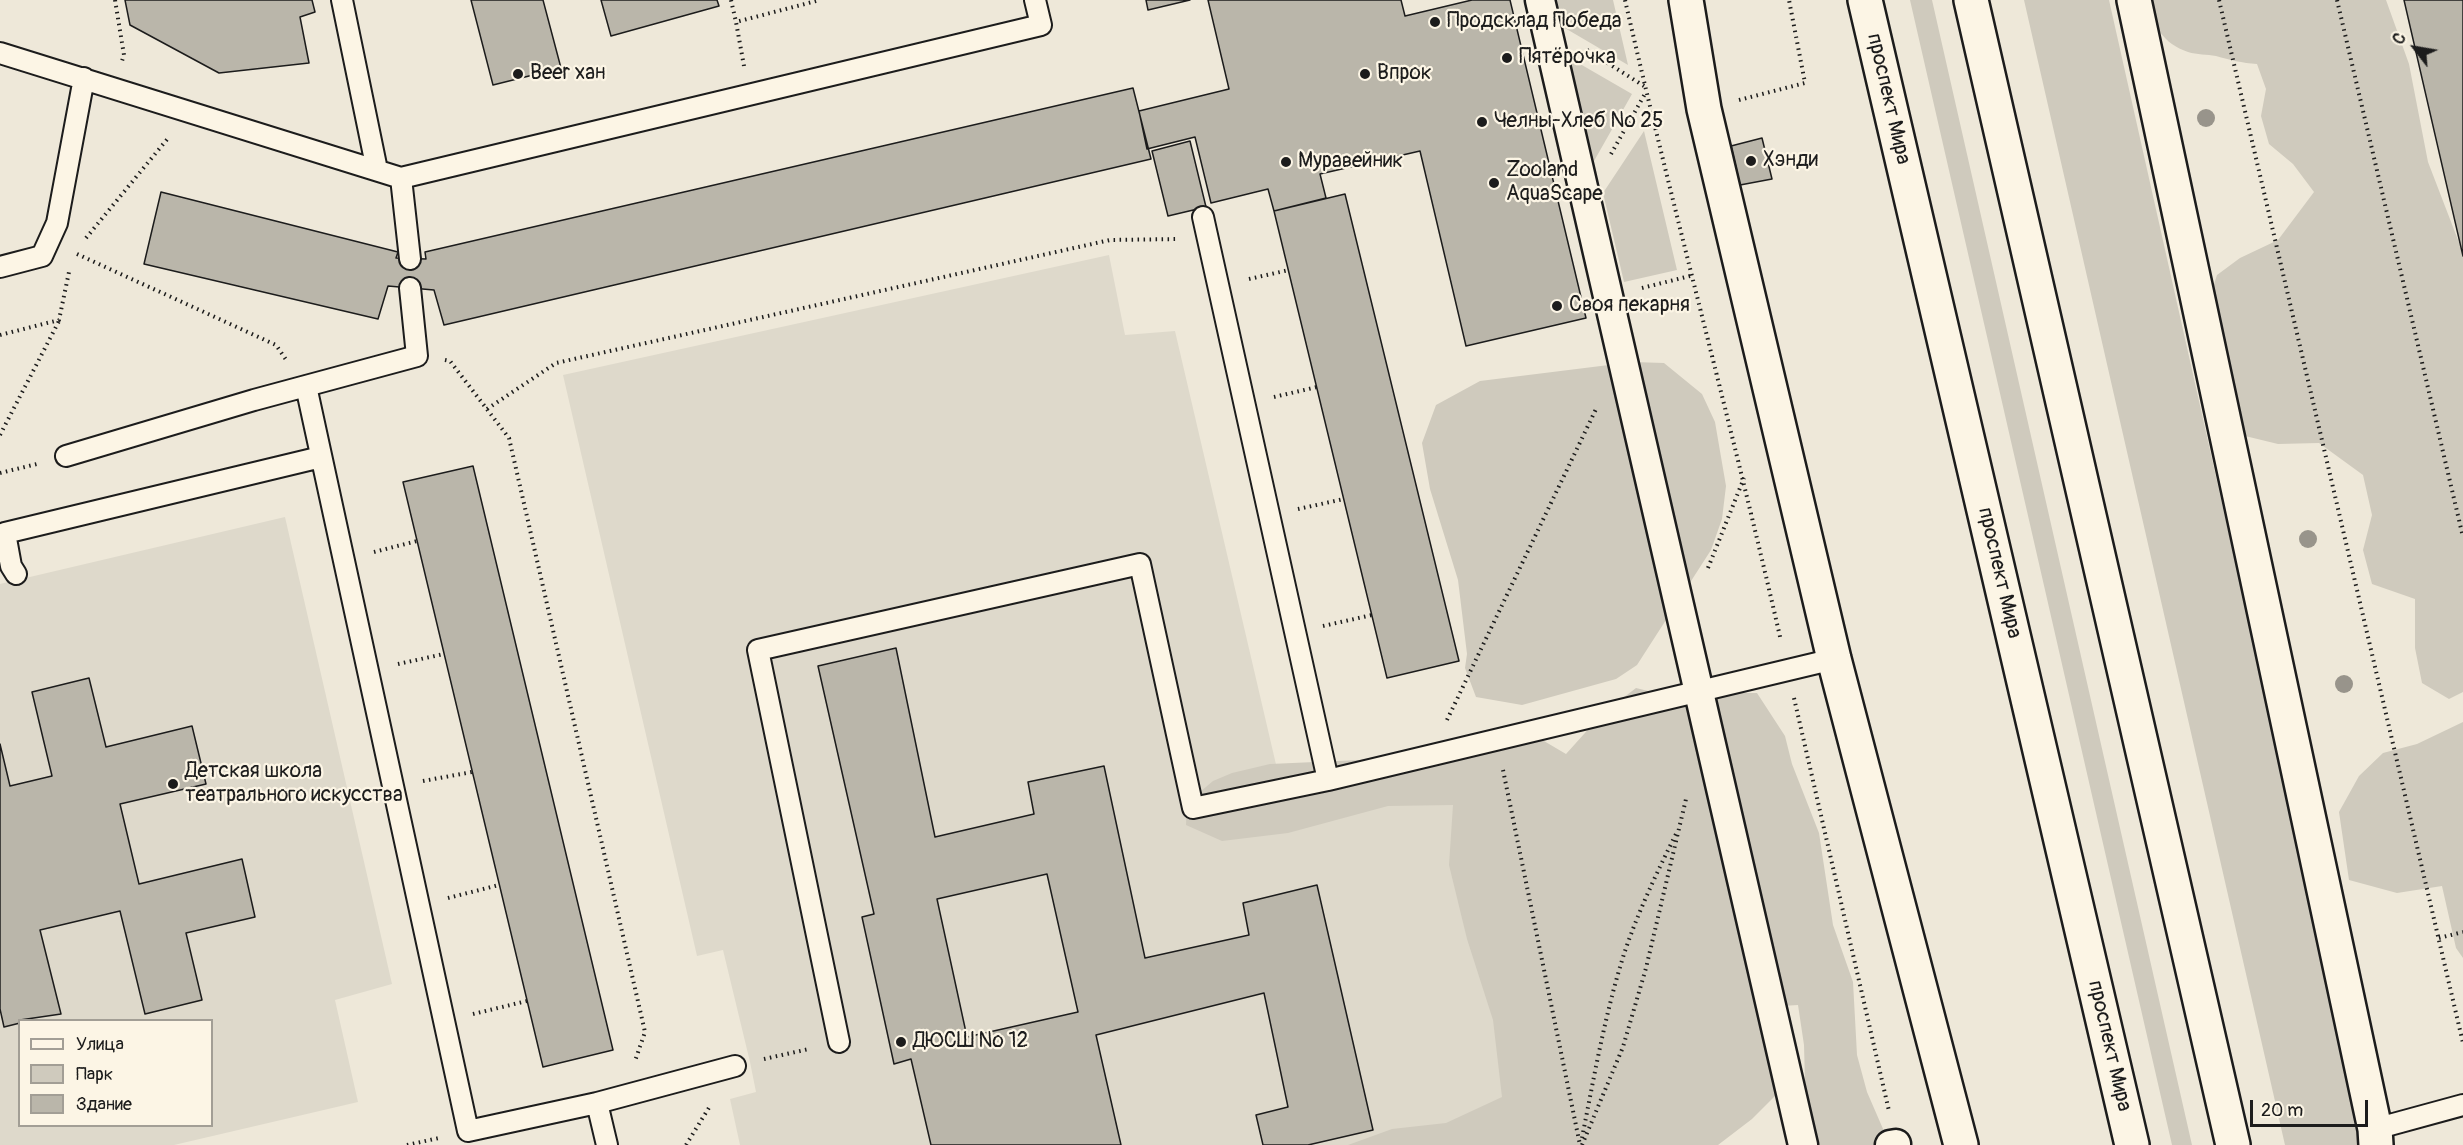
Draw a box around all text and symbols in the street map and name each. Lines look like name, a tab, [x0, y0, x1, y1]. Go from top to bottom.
place label: Продсклад Победа	[1447, 9, 1622, 35]
marker: Продсклад Победа	[1428, 15, 1442, 29]
north arrow	[2385, 18, 2445, 78]
text: С	[2388, 29, 2411, 48]
street label: проспект Мира	[1861, 31, 1915, 167]
place label: Пятёрочка	[1519, 45, 1616, 71]
marker: Пятёрочка	[1500, 51, 1514, 65]
place label: Beer хан	[530, 61, 605, 87]
place label: Впрок	[1377, 61, 1432, 87]
marker: Beer хан	[511, 67, 525, 81]
marker: Впрок	[1358, 67, 1372, 81]
place label: Челны-Хлеб № 25	[1494, 109, 1663, 135]
marker: Челны-Хлеб № 25	[1475, 115, 1489, 129]
place label: Хэнди	[1763, 148, 1818, 174]
place label: Муравейник	[1298, 149, 1403, 175]
marker: Хэнди	[1744, 154, 1758, 168]
marker: Муравейник	[1279, 155, 1293, 169]
place label: Zooland AquaScape	[1506, 158, 1603, 208]
marker: Zooland AquaScape	[1487, 176, 1501, 190]
place label: Своя пекарня	[1569, 293, 1690, 319]
marker: Своя пекарня	[1550, 299, 1564, 313]
street label: проспект Мира	[1972, 505, 2026, 641]
place label: Детская школа театрального искусства	[185, 759, 403, 809]
marker: Детская школа театрального искусства	[166, 777, 180, 791]
street label: проспект Мира	[2082, 978, 2136, 1114]
legend	[18, 1019, 213, 1127]
place label: ДЮСШ № 12	[913, 1029, 1028, 1055]
text: Улица	[76, 1033, 124, 1056]
marker: ДЮСШ № 12	[894, 1035, 908, 1049]
text: Парк	[76, 1063, 113, 1086]
scale bar	[2253, 1088, 2372, 1126]
text: Здание	[76, 1093, 132, 1116]
text: 20 m	[2261, 1099, 2303, 1122]

